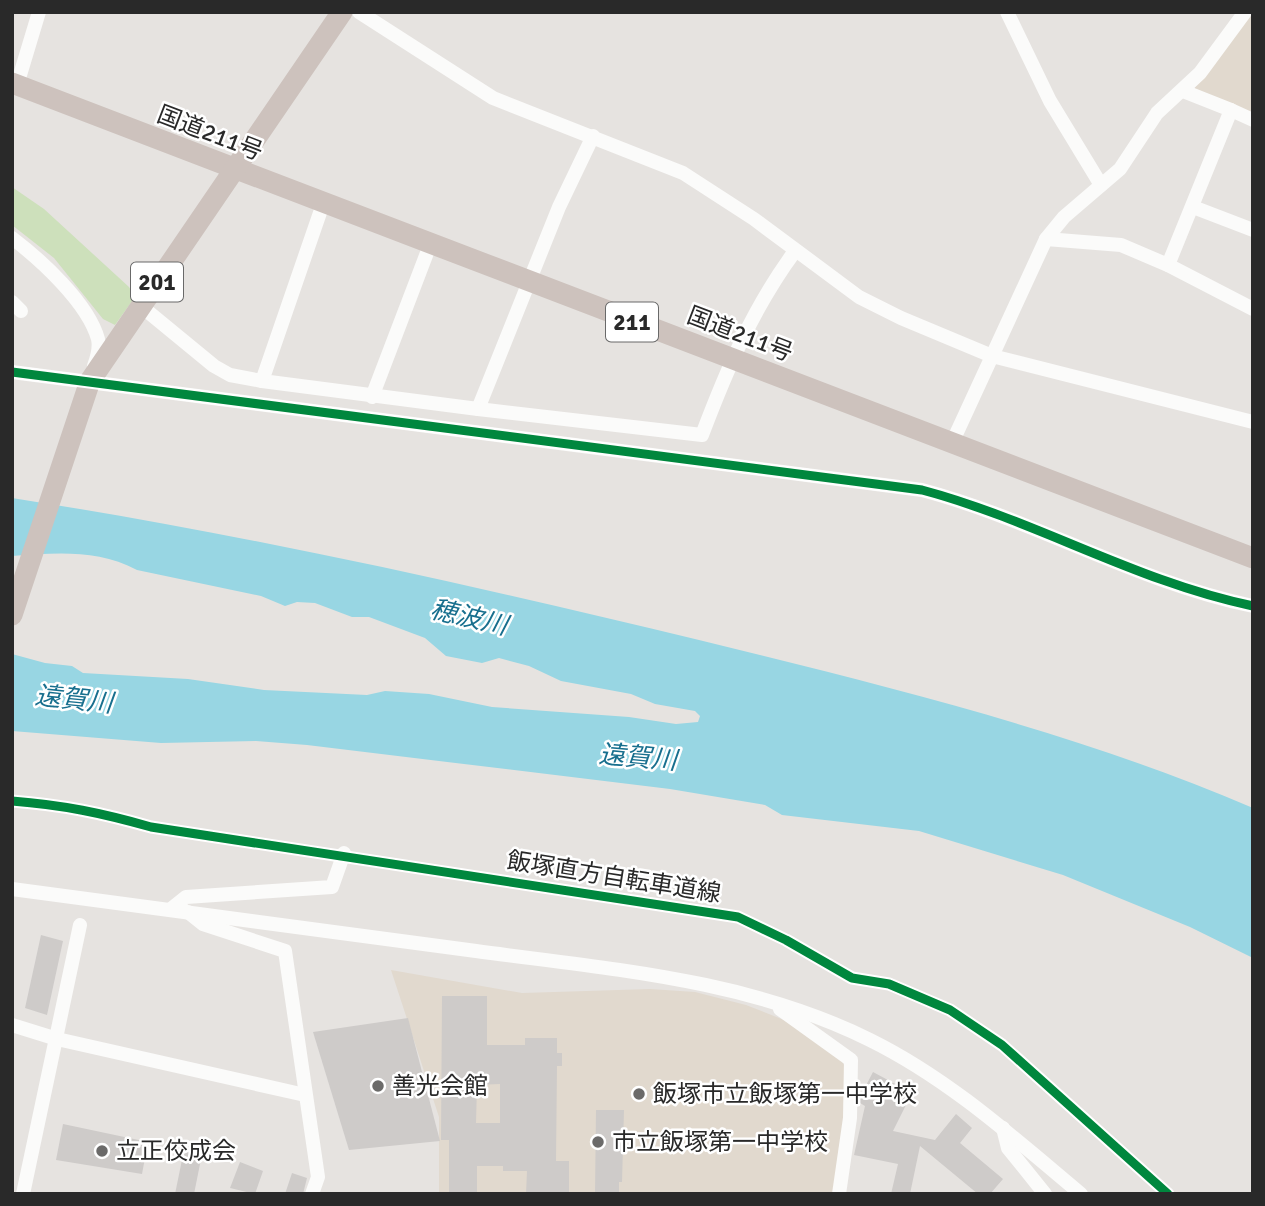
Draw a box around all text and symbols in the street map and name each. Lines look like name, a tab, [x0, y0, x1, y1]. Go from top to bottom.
street label: 国道211号	[153, 99, 267, 167]
road number: 201	[131, 262, 183, 302]
street label: 国道211号	[683, 300, 797, 368]
road number: 211	[606, 302, 658, 342]
water label: 穂波川	[427, 594, 513, 643]
water label: 遠賀川	[33, 680, 117, 720]
water label: 遠賀川	[598, 739, 681, 778]
street label: 飯塚直方自転車道線	[505, 845, 723, 909]
place label: 善光会館	[392, 1071, 488, 1101]
marker: 善光会館	[370, 1078, 386, 1094]
place label: 飯塚市立飯塚第一中学校	[653, 1079, 917, 1109]
marker: 飯塚市立飯塚第一中学校	[631, 1086, 647, 1102]
place label: 市立飯塚第一中学校	[612, 1127, 828, 1157]
marker: 市立飯塚第一中学校	[590, 1134, 606, 1150]
place label: 立正佼成会	[116, 1136, 236, 1166]
marker: 立正佼成会	[94, 1143, 110, 1159]

